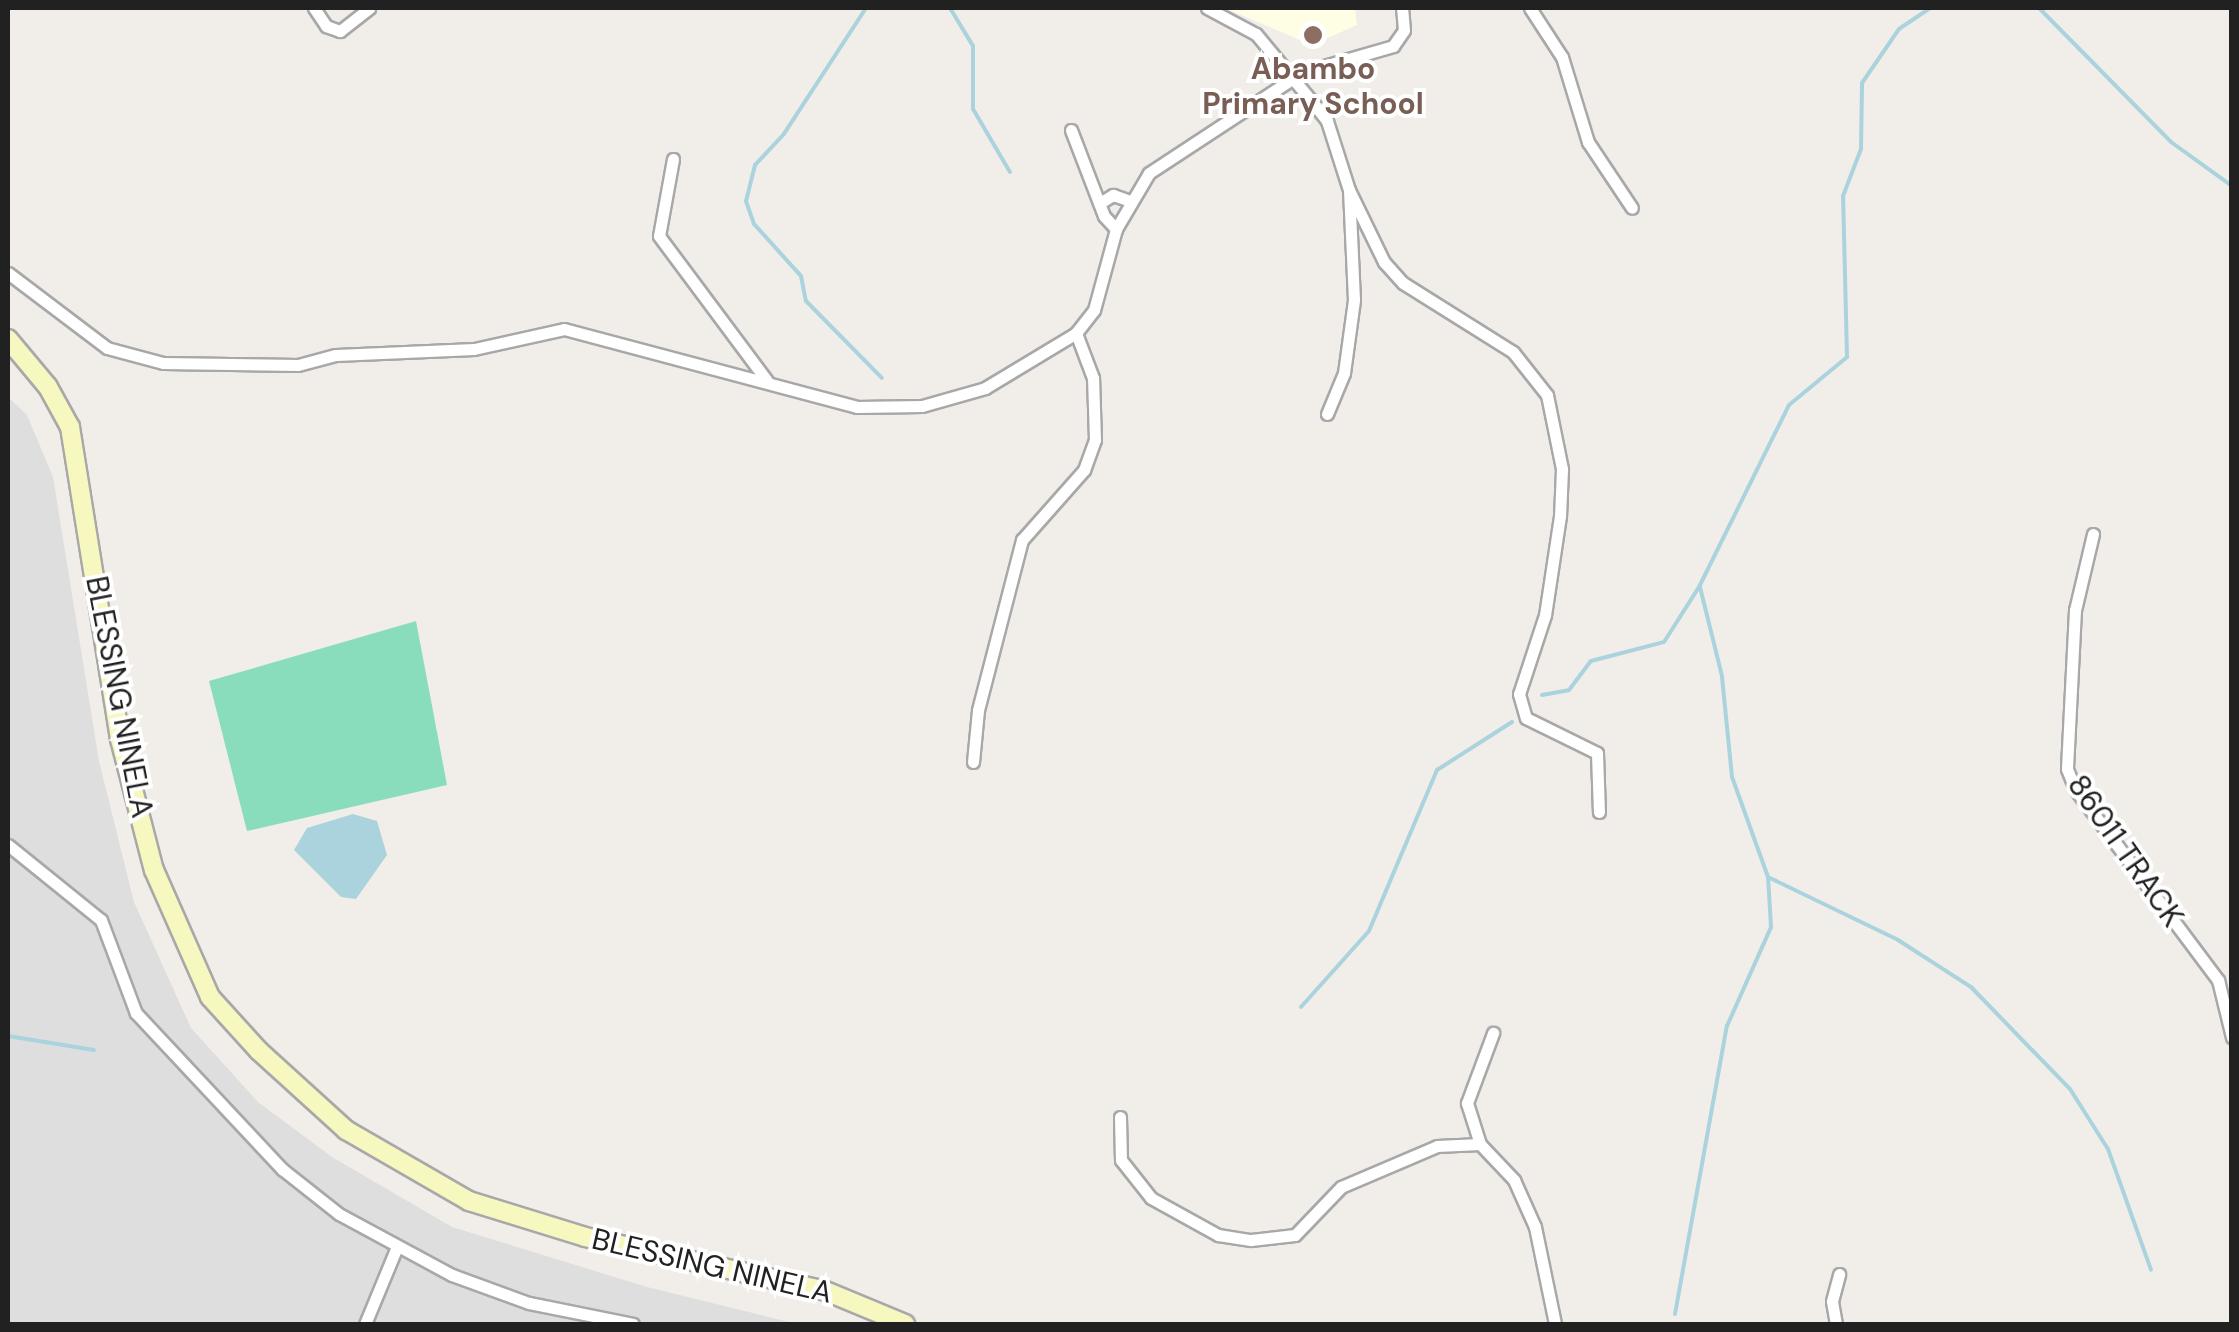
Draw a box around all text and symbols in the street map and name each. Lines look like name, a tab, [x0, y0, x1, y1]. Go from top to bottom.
marker: Abambo Primary School	[1302, 24, 1324, 46]
place label: Abambo Primary School	[1202, 51, 1424, 122]
street label: BLESSING NINELA	[78, 573, 160, 821]
street label: 86011 TRACK	[2060, 768, 2190, 934]
street label: BLESSING NINELA	[588, 1221, 836, 1311]

